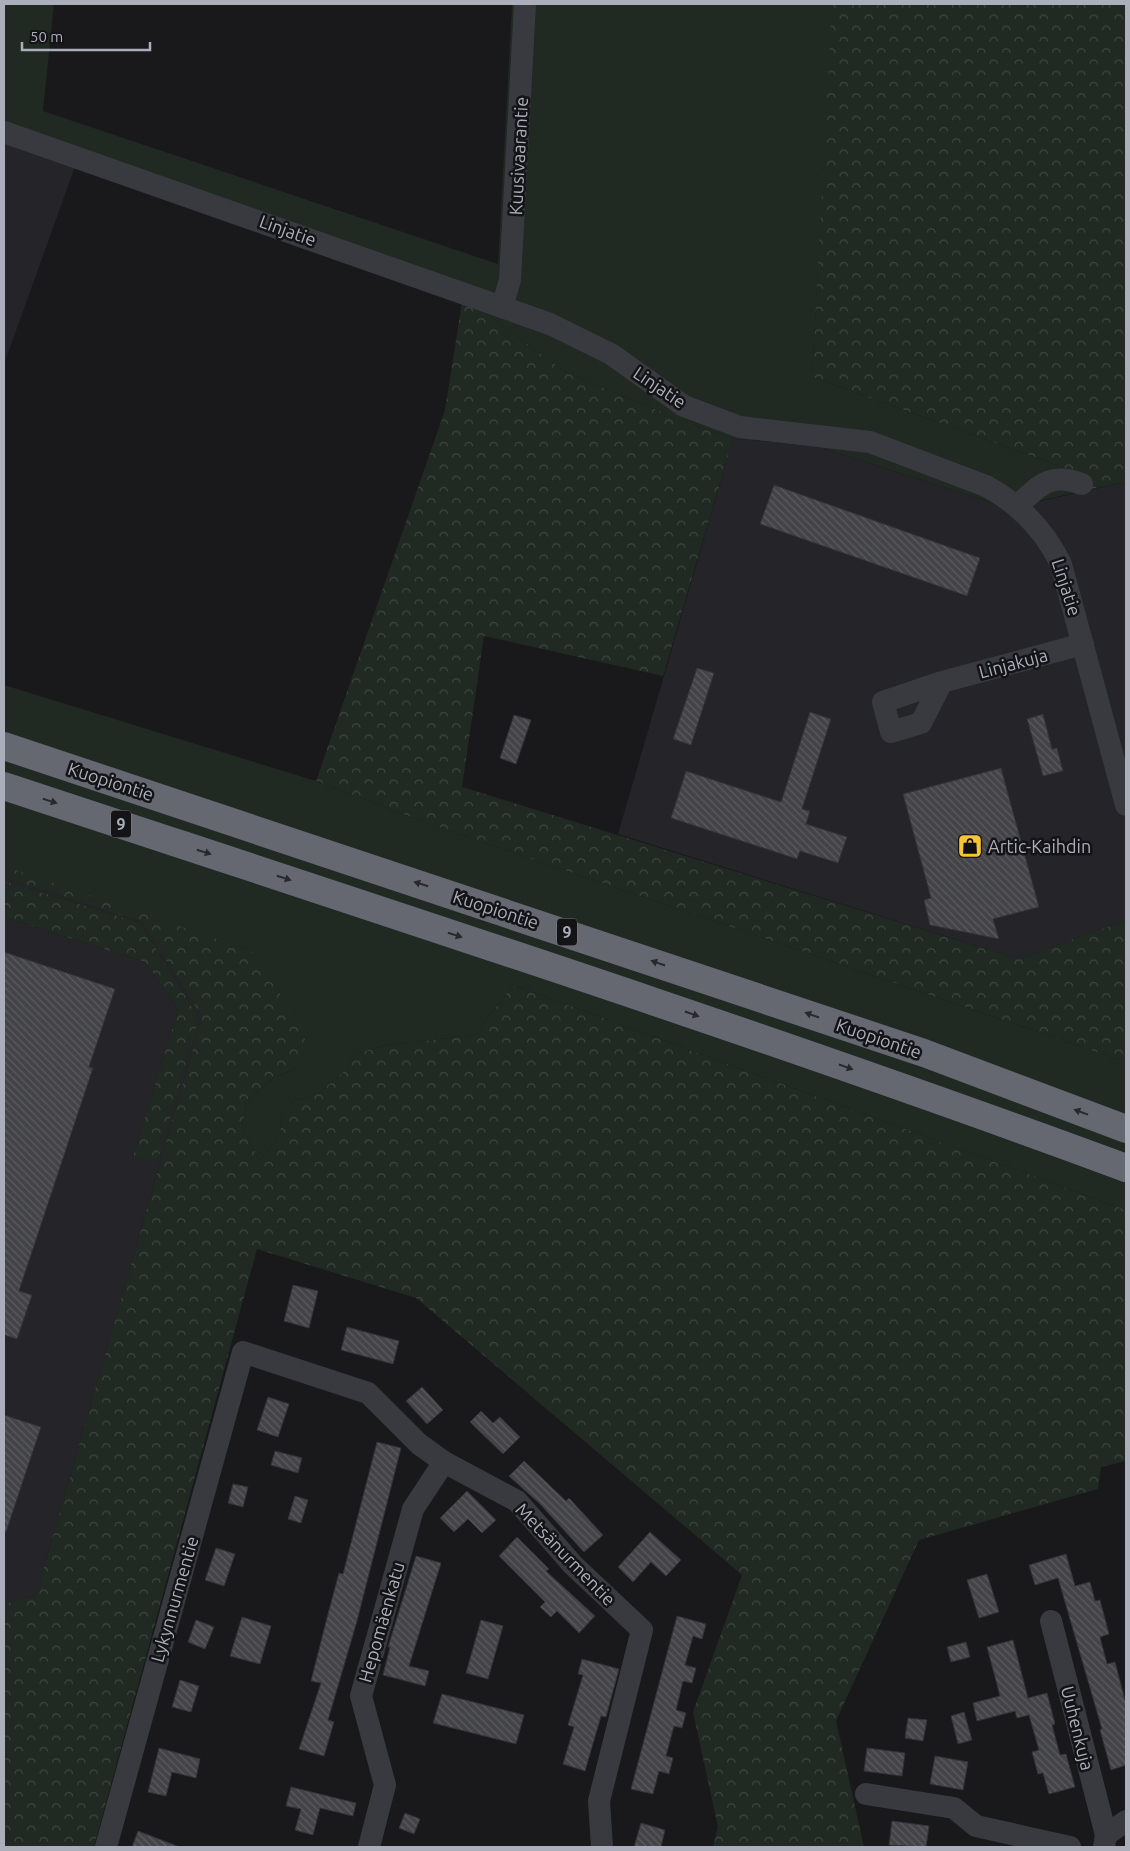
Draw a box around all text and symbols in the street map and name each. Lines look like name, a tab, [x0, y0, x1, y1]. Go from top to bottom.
scale bar	[22, 20, 150, 52]
text: 50 m	[30, 28, 63, 45]
street label: Kuusivaarantie	[505, 96, 531, 216]
street label: Linjatie	[257, 211, 319, 249]
street label: Linjatie	[630, 362, 690, 412]
street label: Linjatie	[1048, 556, 1086, 618]
street label: Linjakuja	[976, 644, 1050, 682]
street label: Kuopiontie	[66, 758, 156, 804]
one-way arrow	[43, 797, 58, 805]
road number: 9	[111, 811, 131, 838]
shop icon: Artic-Kaihdin	[957, 833, 983, 859]
place label: Artic-Kaihdin	[988, 836, 1091, 856]
one-way arrow	[197, 849, 212, 856]
one-way arrow	[277, 875, 292, 883]
one-way arrow	[414, 880, 429, 887]
street label: Kuopiontie	[451, 886, 541, 932]
road number: 9	[557, 919, 577, 946]
one-way arrow	[448, 931, 463, 939]
one-way arrow	[651, 959, 666, 966]
one-way arrow	[685, 1011, 700, 1018]
one-way arrow	[805, 1011, 820, 1019]
street label: Kuopiontie	[834, 1014, 924, 1062]
one-way arrow	[839, 1063, 854, 1071]
one-way arrow	[1073, 1107, 1088, 1115]
street label: Metsänurmentie	[512, 1499, 620, 1609]
street label: Lykynnurmentie	[146, 1534, 202, 1664]
street label: Hepomäenkatu	[354, 1560, 408, 1684]
street label: Uuhenkuja	[1058, 1684, 1098, 1772]

